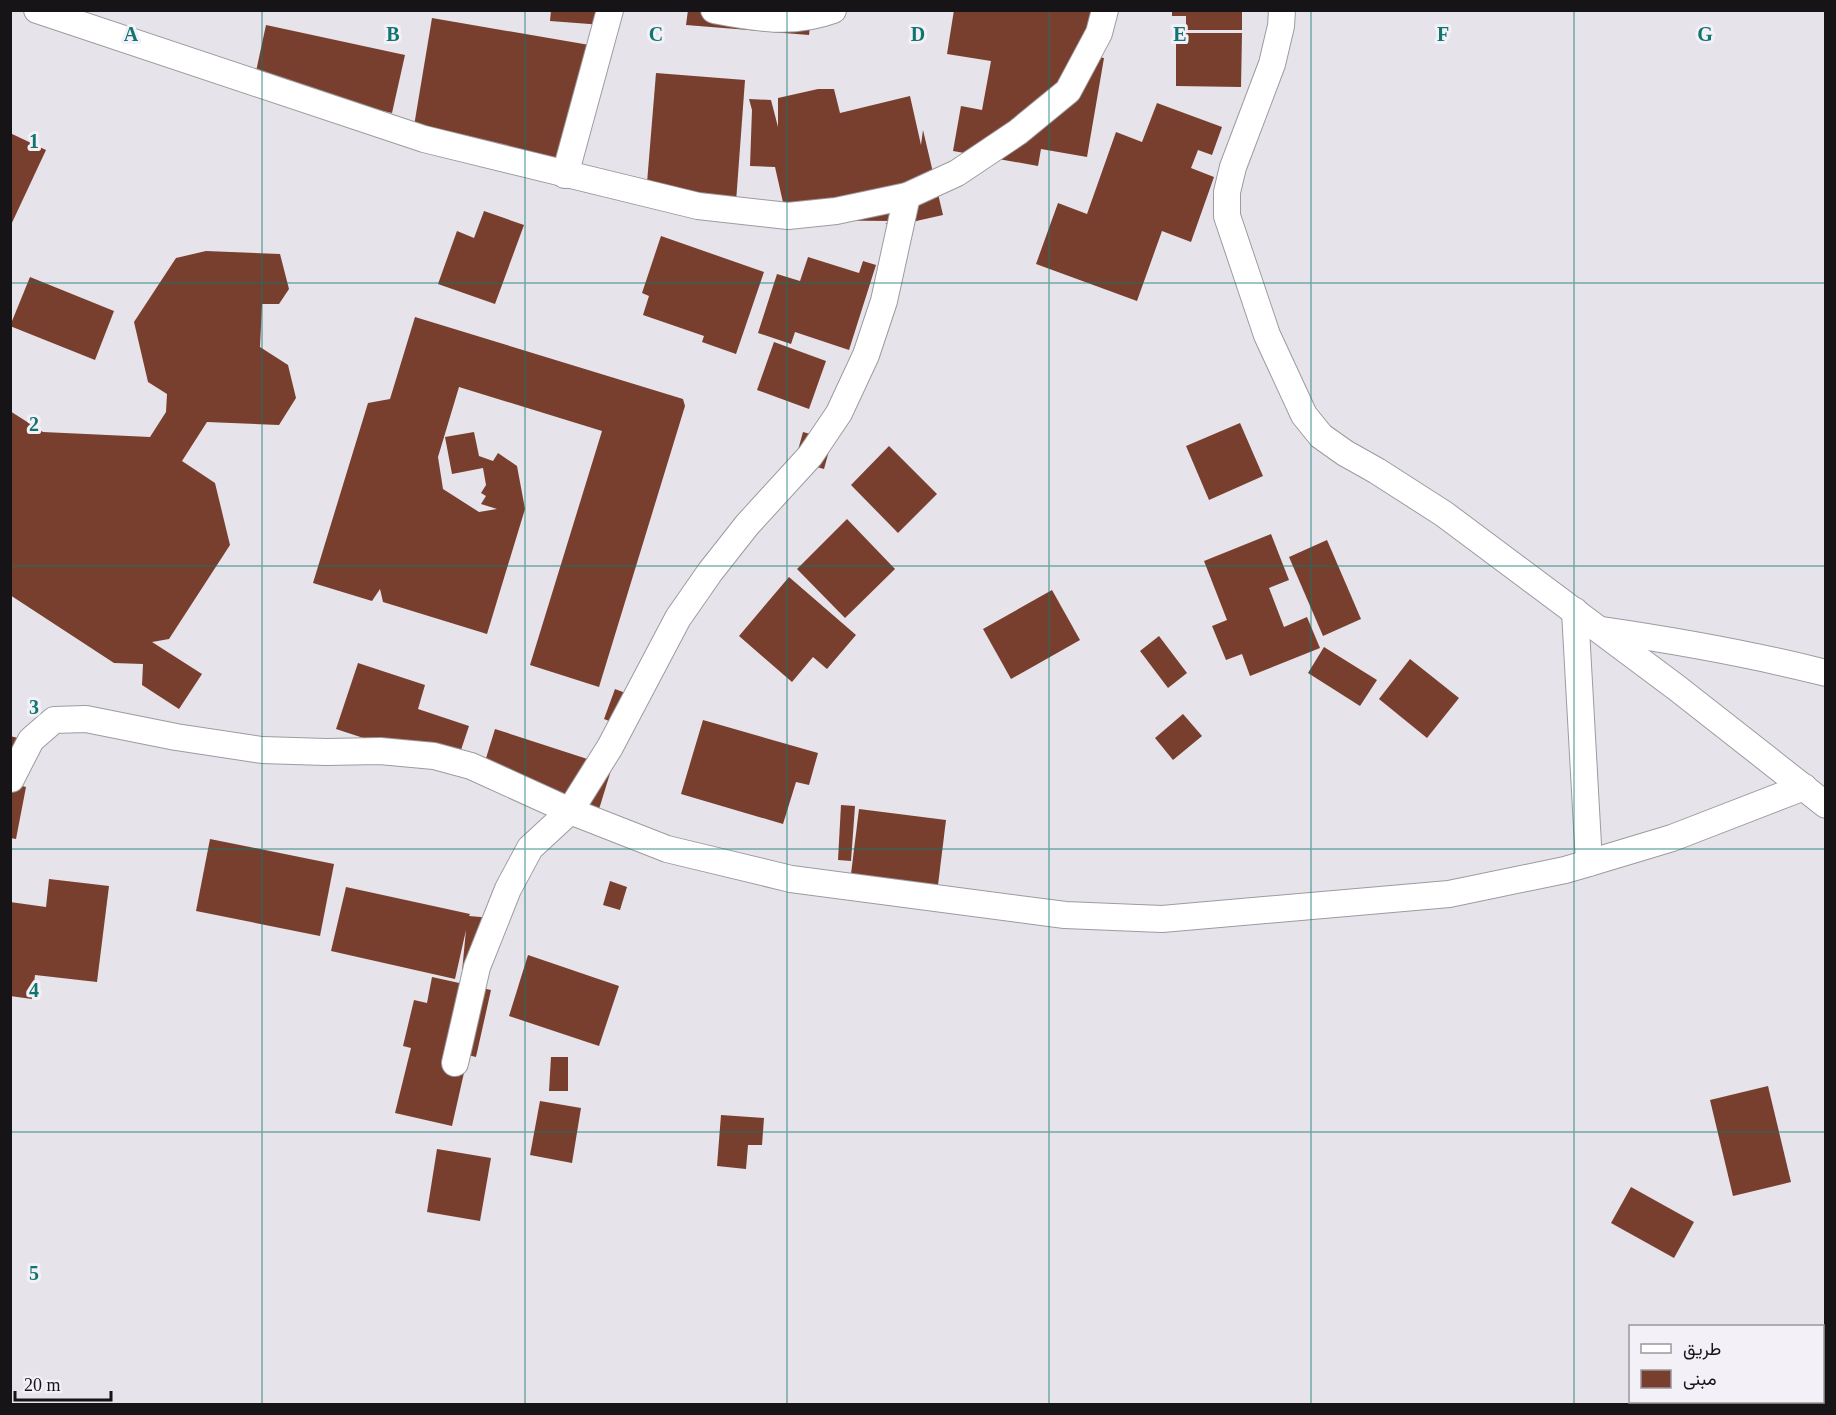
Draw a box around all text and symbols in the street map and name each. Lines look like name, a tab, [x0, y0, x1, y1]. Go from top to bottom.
text: A	[124, 23, 139, 45]
text: B	[386, 23, 400, 45]
text: C	[649, 23, 663, 45]
text: D	[911, 23, 925, 45]
text: E	[1173, 23, 1187, 45]
text: F	[1437, 23, 1449, 45]
text: G	[1697, 23, 1713, 45]
text: 1	[29, 130, 39, 152]
text: 2	[29, 413, 39, 435]
text: 3	[29, 696, 39, 718]
text: 4	[29, 979, 39, 1001]
text: 5	[29, 1262, 39, 1284]
legend	[1629, 1325, 1824, 1403]
text: طريق	[1683, 1339, 1721, 1360]
scale bar	[15, 1364, 111, 1402]
text: مبنى	[1683, 1369, 1717, 1390]
text: 20 m	[24, 1375, 61, 1395]

